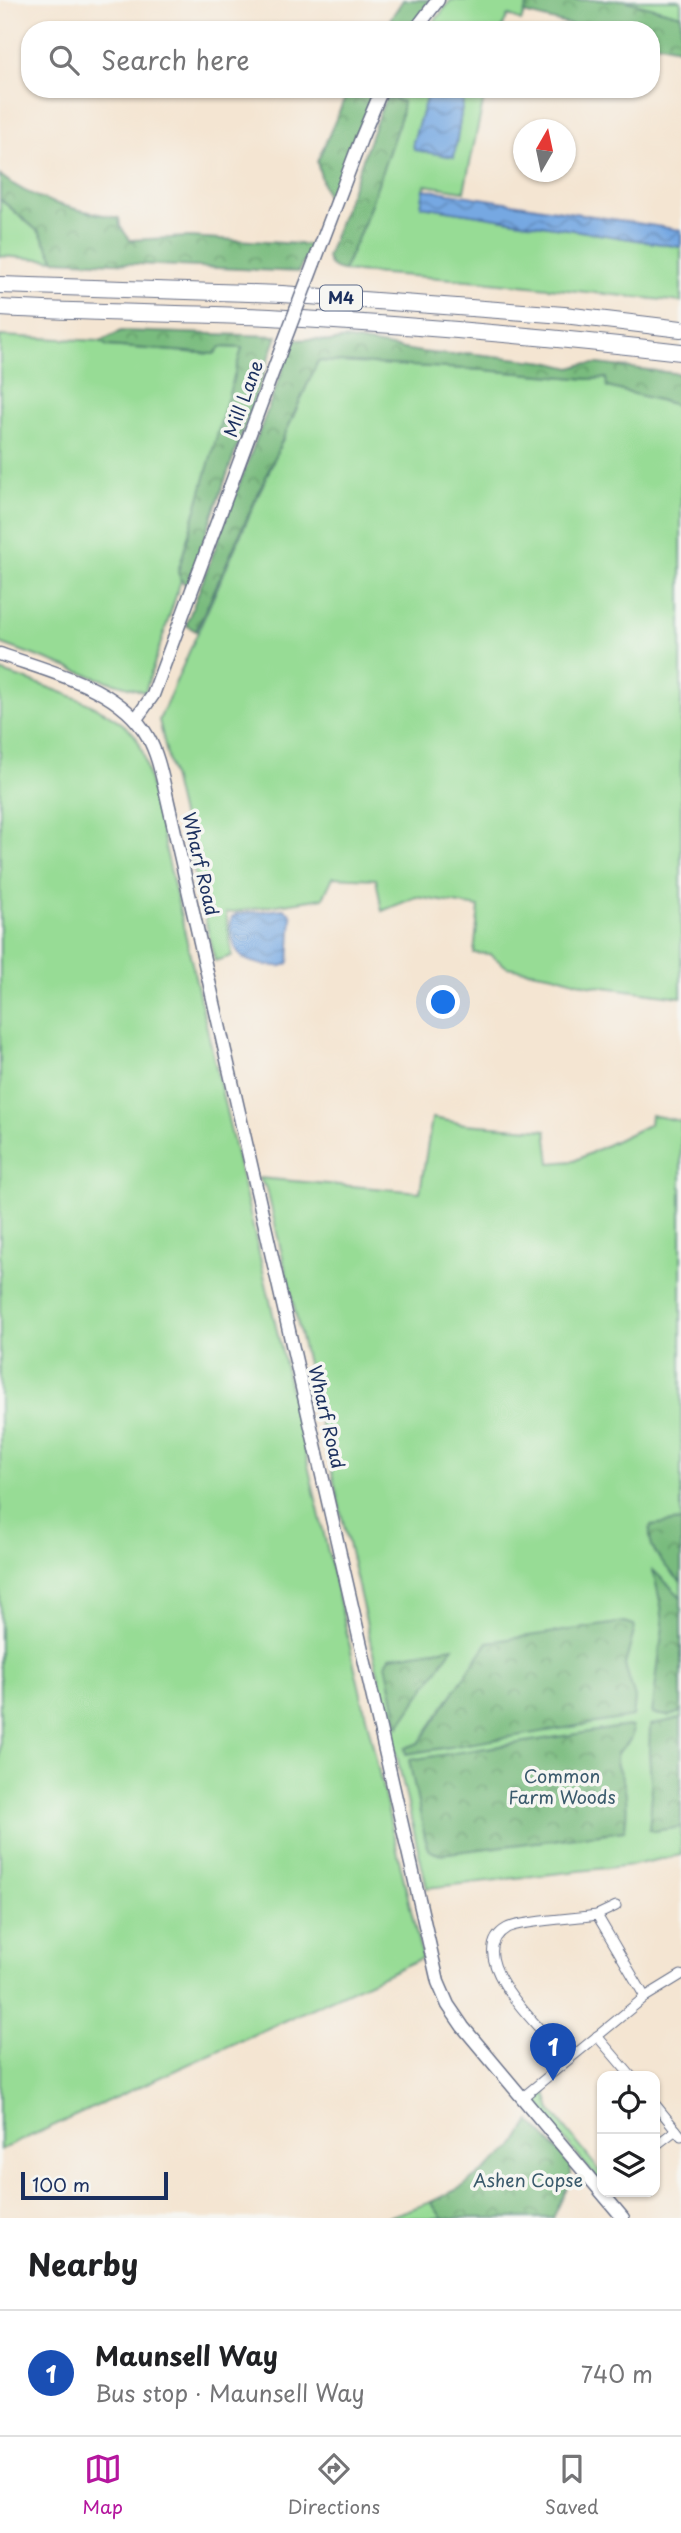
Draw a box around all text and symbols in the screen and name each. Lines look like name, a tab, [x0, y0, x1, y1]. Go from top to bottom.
search box	[21, 21, 660, 98]
text: Search here	[101, 40, 250, 79]
icon: search	[45, 41, 83, 79]
north arrow	[513, 119, 576, 182]
road number: M4	[320, 286, 362, 310]
street label: Mill Lane	[216, 356, 269, 441]
street label: Wharf Road	[176, 809, 226, 918]
your location	[426, 985, 460, 1019]
street label: Wharf Road	[302, 1362, 352, 1471]
park label: Common Farm Woods	[508, 1762, 616, 1810]
pin: 1	[530, 2023, 576, 2081]
map controls	[597, 2071, 660, 2197]
button: locate	[597, 2071, 660, 2134]
button: layers	[597, 2134, 660, 2197]
park label: Ashen Copse	[473, 2166, 583, 2193]
scale bar	[21, 2169, 168, 2201]
text: 100 m	[32, 2170, 90, 2198]
text: Nearby	[28, 2241, 138, 2286]
text: Maunsell Way	[95, 2336, 278, 2375]
text: 1	[46, 2356, 57, 2391]
text: 740 m	[581, 2356, 653, 2391]
text: Bus stop · Maunsell Way	[95, 2375, 365, 2410]
tab: Map	[82, 2450, 123, 2520]
tab: Directions	[288, 2450, 380, 2520]
tab: Saved	[545, 2450, 599, 2520]

